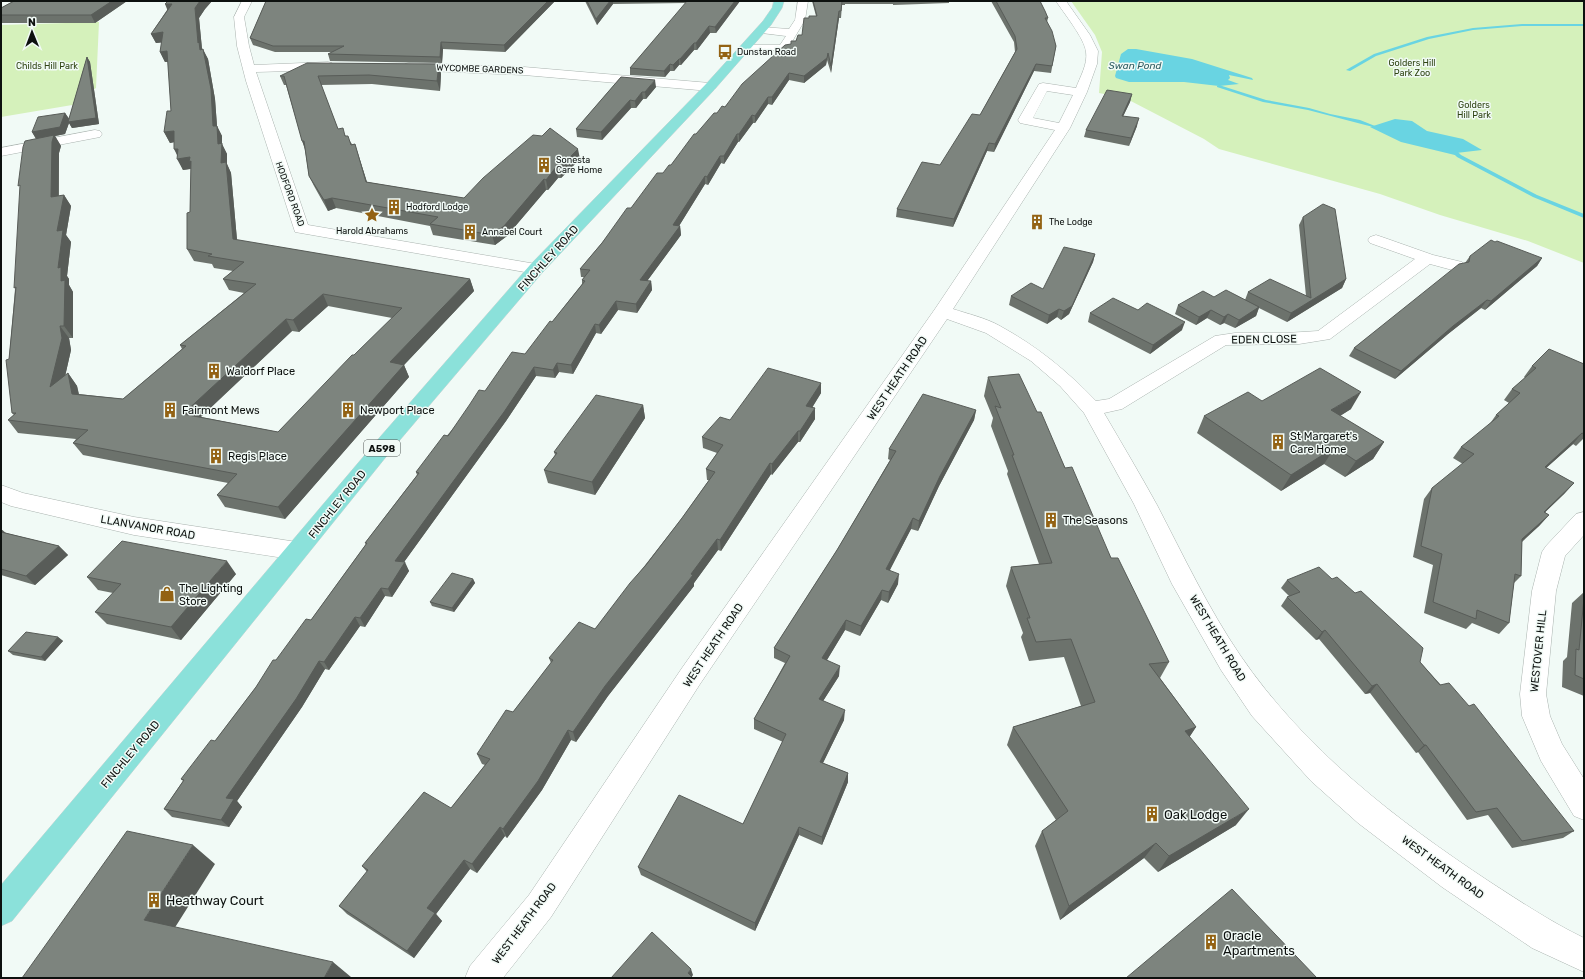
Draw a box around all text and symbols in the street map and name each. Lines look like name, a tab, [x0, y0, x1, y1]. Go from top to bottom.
north arrow	[12, 12, 52, 52]
text: N	[28, 16, 36, 29]
bus stop icon: Dunstan Road	[716, 43, 734, 61]
place label: Dunstan Road	[737, 47, 796, 57]
park label: Golders Hill Park Zoo	[1388, 58, 1436, 78]
water label: Swan Pond	[1109, 60, 1162, 72]
park label: Childs Hill Park	[16, 61, 78, 71]
street label: WYCOMBE GARDENS	[436, 62, 524, 76]
park label: Golders Hill Park	[1457, 100, 1491, 120]
place label: Sonesta Care Home	[556, 155, 602, 175]
building icon: Sonesta Care Home	[535, 156, 553, 174]
street label: HODFORD ROAD	[274, 160, 306, 228]
building icon: Hodford Lodge	[385, 198, 403, 216]
place label: Hodford Lodge	[406, 202, 468, 212]
place icon: Harold Abrahams	[363, 206, 381, 224]
building icon: The Lodge	[1028, 213, 1046, 231]
place label: The Lodge	[1049, 217, 1093, 227]
building icon: Annabel Court	[461, 223, 479, 241]
street label: FINCHLEY ROAD	[515, 223, 581, 294]
place label: Harold Abrahams	[336, 226, 408, 236]
place label: Annabel Court	[482, 227, 543, 237]
street label: EDEN CLOSE	[1231, 332, 1297, 347]
street label: WEST HEATH ROAD	[864, 334, 930, 423]
building icon: Waldorf Place	[205, 362, 223, 380]
place label: Waldorf Place	[226, 365, 295, 378]
building icon: Fairmont Mews	[161, 401, 179, 419]
building icon: Newport Place	[339, 401, 357, 419]
place label: Fairmont Mews	[182, 404, 260, 417]
place label: Newport Place	[360, 404, 435, 417]
place label: St Margaret's Care Home	[1290, 430, 1358, 456]
building icon: St Margaret's Care Home	[1269, 433, 1287, 451]
road number: A598	[364, 440, 400, 456]
building icon: Regis Place	[207, 447, 225, 465]
place label: Regis Place	[228, 450, 287, 463]
street label: FINCHLEY ROAD	[306, 468, 369, 541]
building icon: The Seasons	[1042, 511, 1060, 529]
street label: LLANVANOR ROAD	[100, 513, 196, 542]
place label: The Seasons	[1063, 514, 1128, 527]
place label: The Lighting Store	[179, 582, 243, 608]
shop icon: The Lighting Store	[158, 585, 176, 603]
street label: WEST HEATH ROAD	[1187, 593, 1249, 684]
street label: WEST HEATH ROAD	[680, 601, 746, 690]
street label: WESTOVER HILL	[1528, 609, 1549, 693]
street label: FINCHLEY ROAD	[98, 718, 162, 791]
building icon: Oak Lodge	[1143, 805, 1161, 823]
place label: Oak Lodge	[1164, 807, 1227, 823]
street label: WEST HEATH ROAD	[1399, 833, 1486, 902]
street label: WEST HEATH ROAD	[490, 880, 559, 967]
building icon: Heathway Court	[145, 891, 163, 909]
place label: Heathway Court	[166, 893, 264, 908]
place label: Oracle Apartments	[1223, 928, 1295, 958]
building icon: Oracle Apartments	[1202, 933, 1220, 951]

